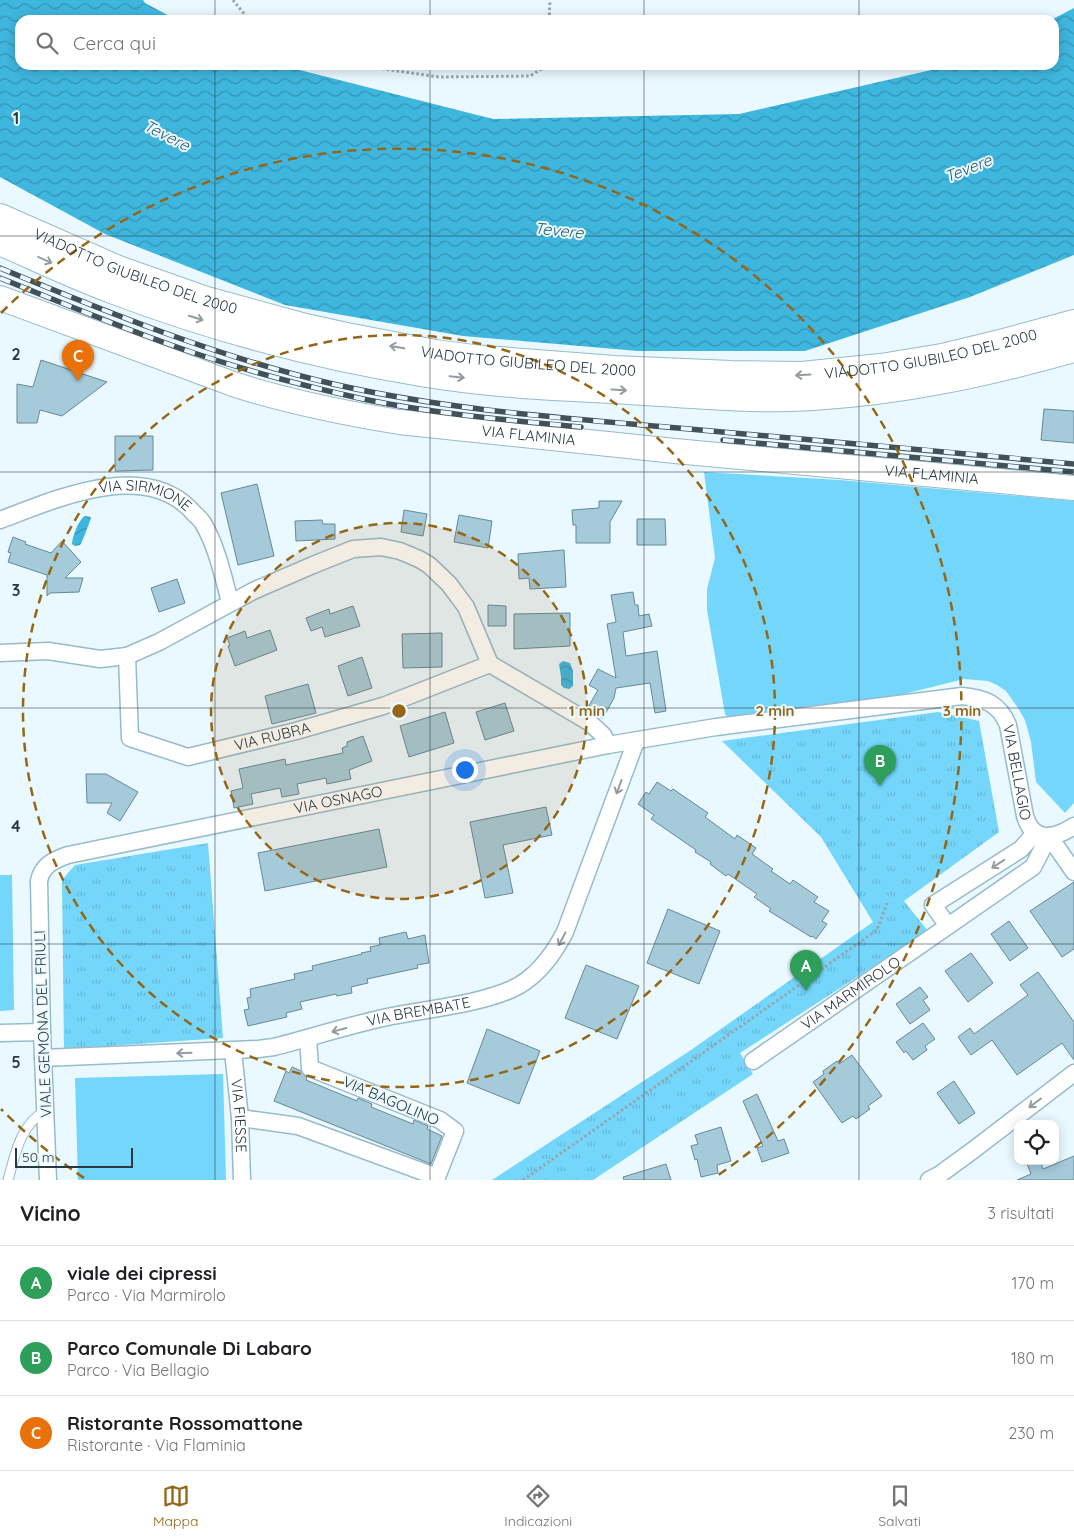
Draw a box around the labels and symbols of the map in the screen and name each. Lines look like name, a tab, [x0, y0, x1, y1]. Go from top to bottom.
text: 1	[13, 108, 19, 128]
water label: Tevere	[141, 115, 194, 155]
water label: Tevere	[942, 149, 995, 186]
water label: Tevere	[534, 217, 585, 243]
street label: VIADOTTO GIUBILEO DEL 2000	[31, 224, 240, 318]
one-way arrow	[37, 256, 52, 266]
one-way arrow	[188, 314, 204, 324]
street label: VIADOTTO GIUBILEO DEL 2000	[823, 324, 1039, 383]
pin: C	[62, 340, 94, 381]
street label: VIADOTTO GIUBILEO DEL 2000	[419, 341, 637, 380]
one-way arrow	[390, 342, 406, 352]
text: 2	[11, 344, 21, 364]
one-way arrow	[795, 371, 811, 380]
one-way arrow	[449, 372, 465, 382]
one-way arrow	[611, 385, 627, 394]
street label: VIA FLAMINIA	[481, 421, 577, 450]
street label: VIA FLAMINIA	[884, 460, 980, 488]
street label: VIA SIRMIONE	[97, 476, 196, 515]
text: 3	[12, 580, 20, 600]
text: 1 min	[569, 701, 605, 720]
text: 2 min	[755, 701, 795, 720]
text: 3 min	[943, 701, 981, 720]
centre of rings	[390, 702, 408, 720]
street label: VIA RUBRA	[232, 717, 313, 755]
street label: VIA BELLAGIO	[999, 723, 1036, 822]
pin: B	[864, 745, 896, 786]
your location	[452, 757, 478, 783]
one-way arrow	[614, 779, 623, 794]
street label: VIA OSNAGO	[292, 781, 384, 818]
text: 4	[11, 816, 21, 836]
one-way arrow	[991, 858, 1005, 869]
street label: VIALE GEMONA DEL FRIULI	[30, 930, 55, 1118]
one-way arrow	[556, 931, 566, 946]
pin: A	[790, 950, 822, 991]
street label: VIA MARMIROLO	[797, 953, 903, 1035]
street label: VIA BREMBATE	[365, 992, 472, 1030]
one-way arrow	[331, 1026, 347, 1035]
one-way arrow	[177, 1048, 193, 1057]
text: 5	[11, 1052, 21, 1072]
street label: VIA BAGOLINO	[340, 1072, 442, 1129]
street label: VIA FIESSE	[227, 1078, 251, 1153]
one-way arrow	[1028, 1098, 1042, 1108]
scale bar	[15, 1145, 132, 1168]

